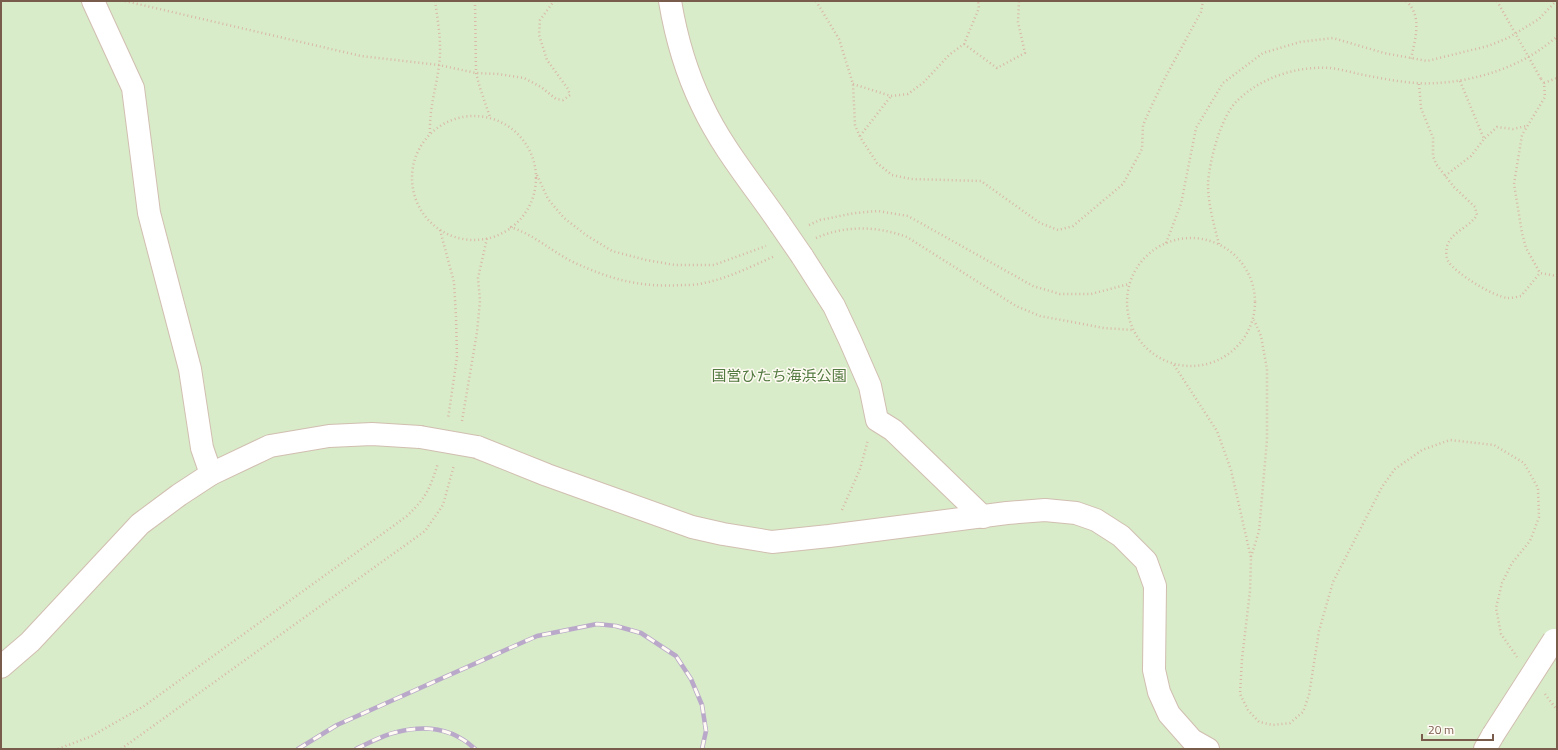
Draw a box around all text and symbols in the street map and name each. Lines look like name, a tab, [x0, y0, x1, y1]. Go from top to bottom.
park label: 国営ひたち海浜公園	[711, 364, 847, 387]
scale bar	[1422, 716, 1493, 742]
text: 20 m	[1428, 720, 1454, 739]

